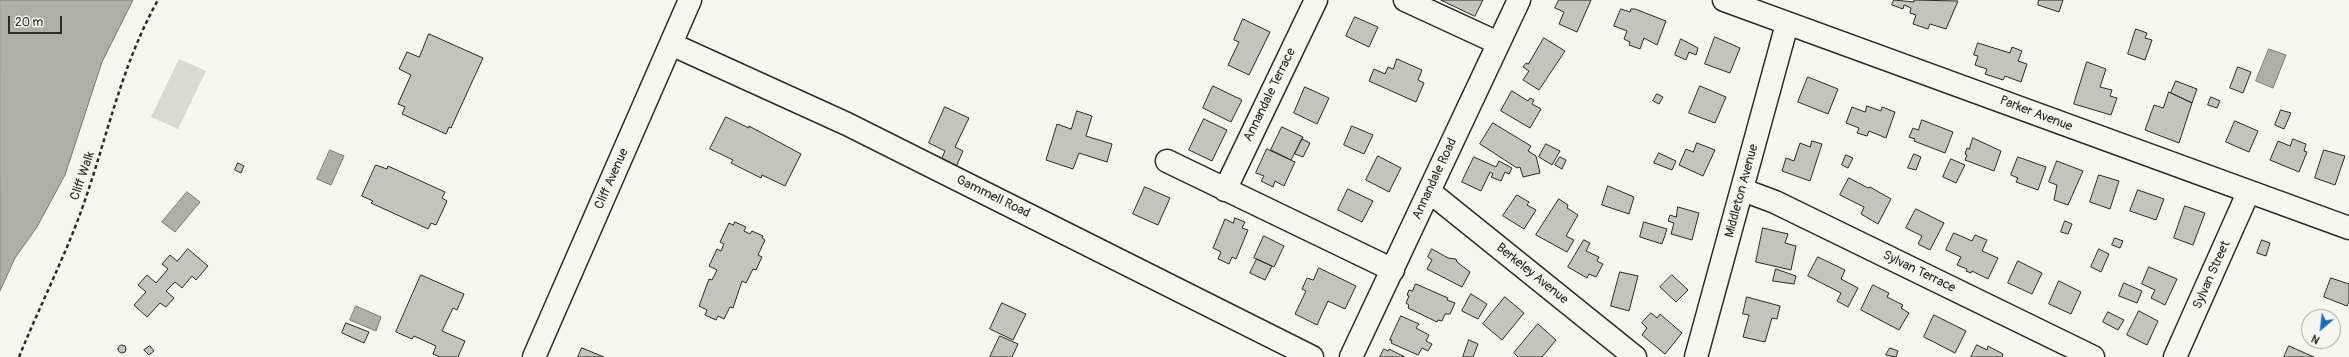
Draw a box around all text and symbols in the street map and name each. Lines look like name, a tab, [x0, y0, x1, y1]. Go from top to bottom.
scale bar	[10, 8, 64, 34]
text: 20 m	[15, 15, 43, 30]
street label: Annandale Terrace	[1241, 46, 1299, 144]
street label: Parker Avenue	[1997, 93, 2075, 135]
street label: Annandale Road	[1409, 136, 1461, 222]
street label: Middleton Avenue	[1722, 143, 1762, 239]
street label: Cliff Avenue	[592, 146, 632, 212]
street label: Cliff Walk	[67, 150, 99, 202]
street label: Gammell Road	[954, 172, 1032, 222]
street label: Sylvan Street	[2190, 238, 2234, 312]
street label: Berkeley Avenue	[1493, 240, 1571, 308]
street label: Sylvan Terrace	[1880, 248, 1958, 296]
north arrow	[2301, 309, 2341, 349]
text: N	[2309, 332, 2322, 347]

